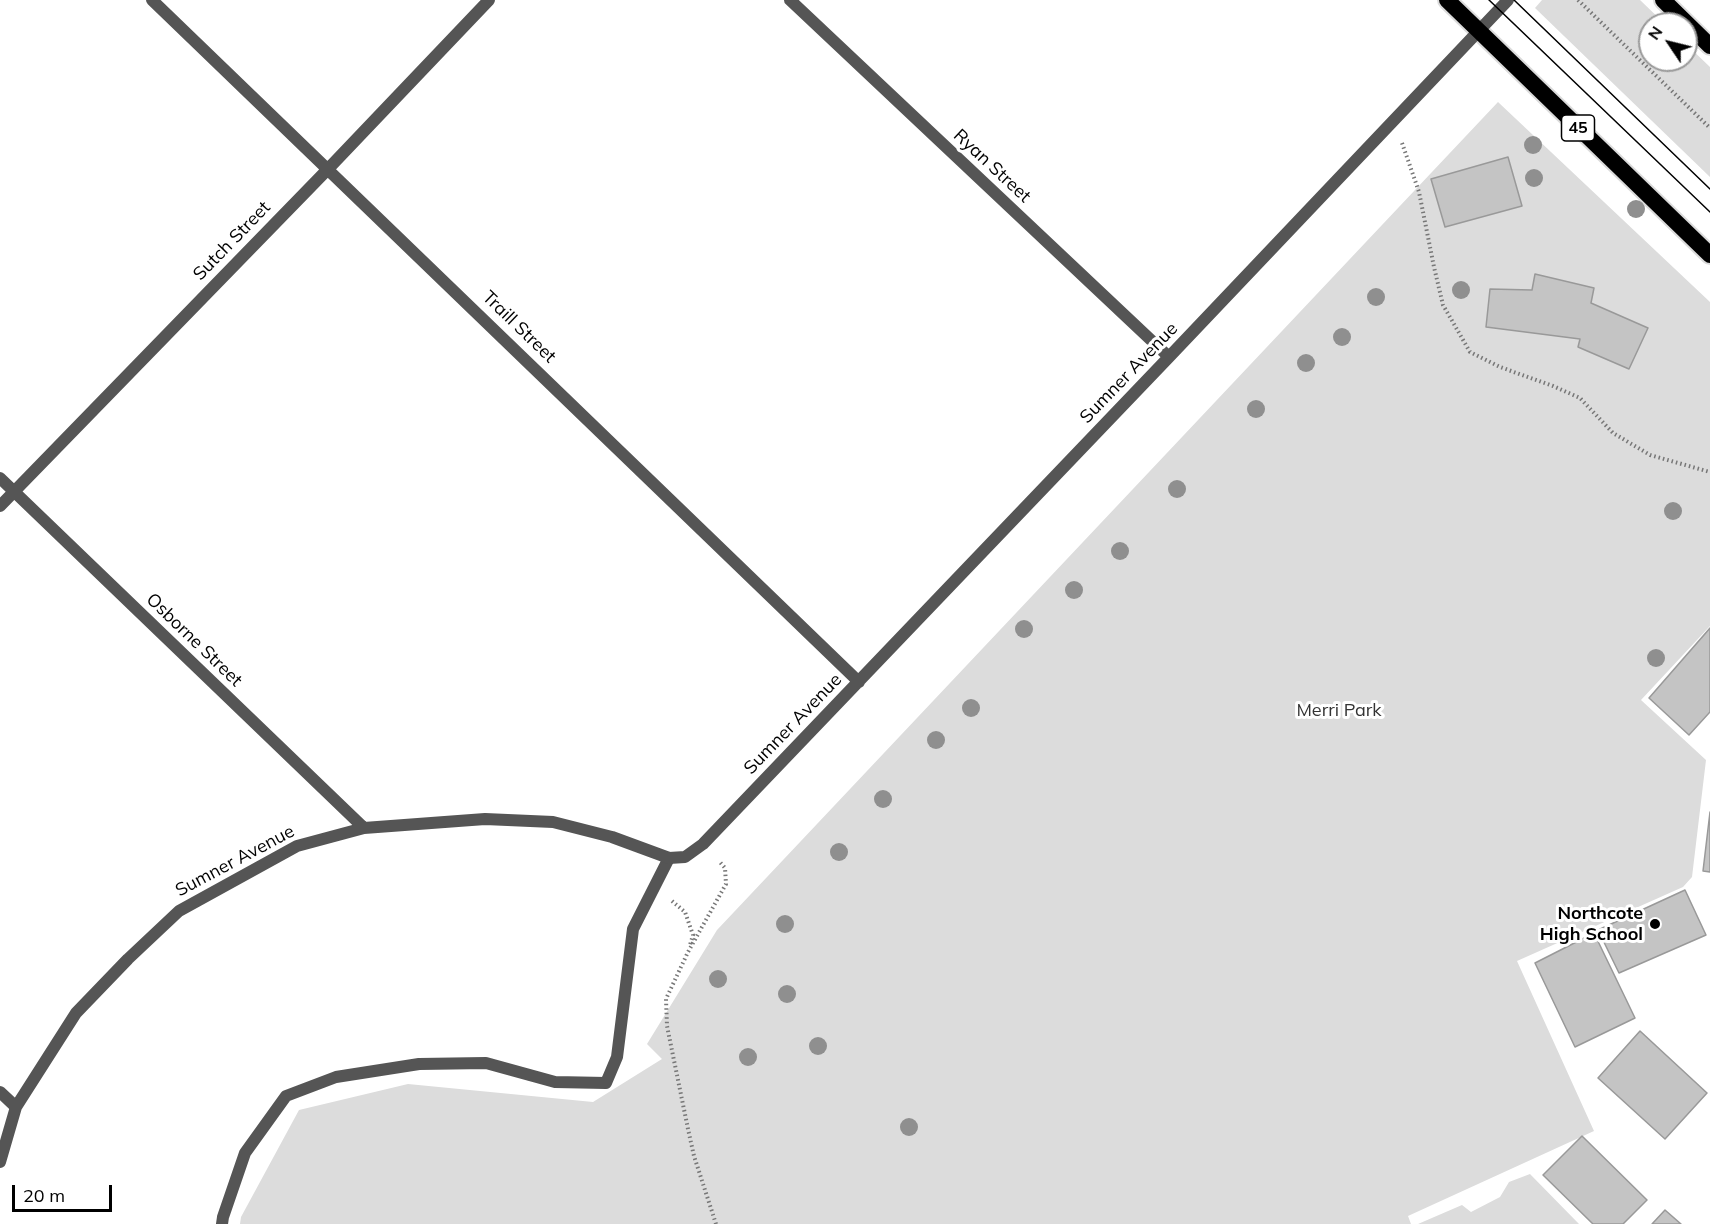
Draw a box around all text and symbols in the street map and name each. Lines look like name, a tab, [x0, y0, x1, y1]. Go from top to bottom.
north arrow	[1638, 12, 1698, 72]
text: N	[1643, 22, 1667, 44]
road number: 45	[1562, 115, 1594, 141]
street label: Ryan Street	[949, 125, 1035, 207]
street label: Sutch Street	[189, 197, 275, 285]
street label: Traill Street	[478, 287, 560, 367]
street label: Sumner Avenue	[1075, 318, 1183, 428]
street label: Osborne Street	[141, 589, 247, 691]
street label: Sumner Avenue	[739, 669, 847, 779]
park label: Merri Park	[1296, 700, 1382, 722]
street label: Sumner Avenue	[172, 821, 298, 901]
place label: Northcote High School	[1540, 903, 1643, 946]
marker: Northcote High School	[1648, 917, 1662, 931]
scale bar	[15, 1173, 116, 1211]
text: 20 m	[23, 1184, 65, 1207]

